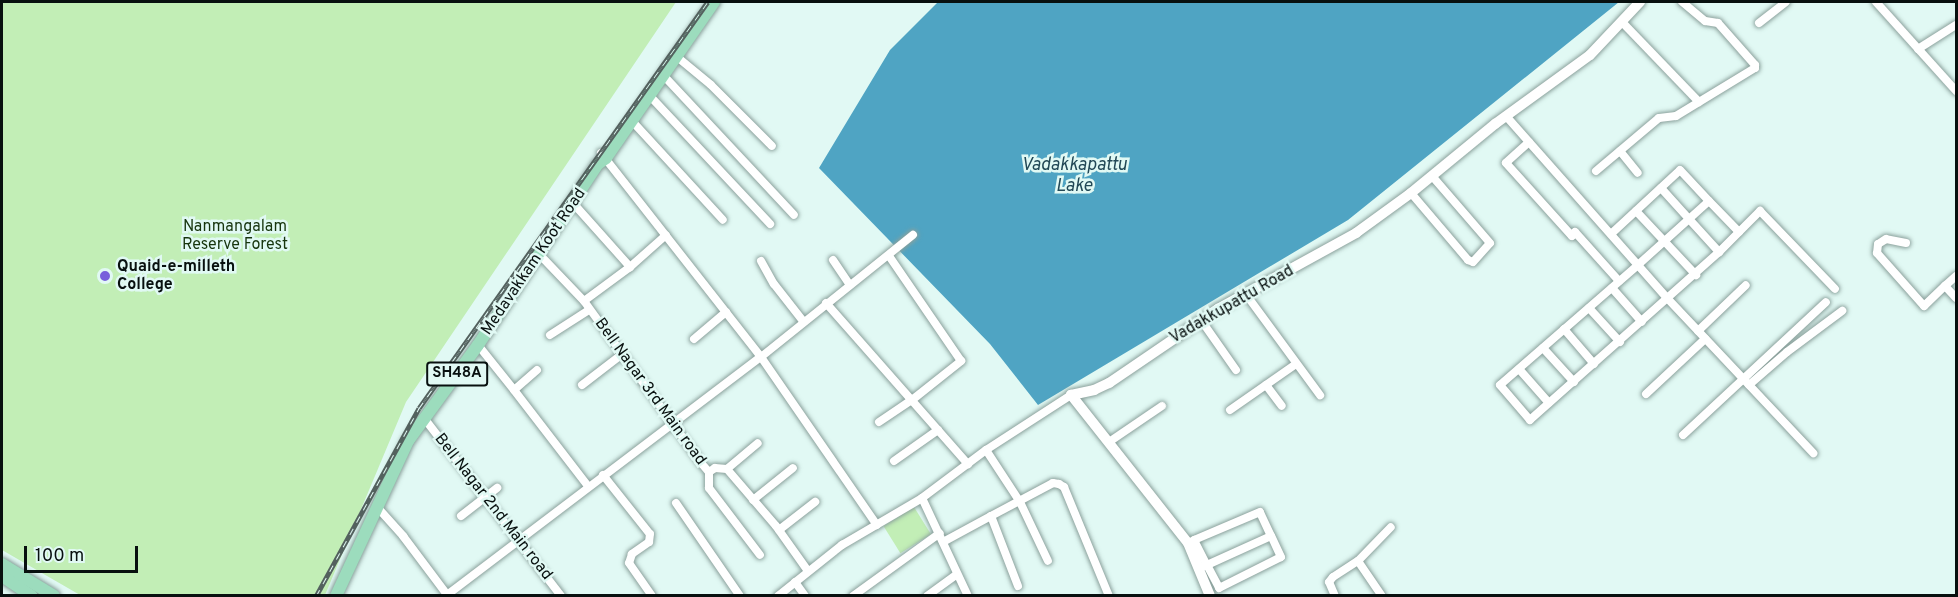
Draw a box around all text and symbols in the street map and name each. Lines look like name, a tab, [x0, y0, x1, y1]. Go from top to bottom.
water label: Vadakkapattu Lake	[1021, 156, 1127, 198]
street label: Medavakkam Koot Road	[478, 185, 590, 339]
park label: Nanmangalam Reserve Forest	[182, 217, 288, 255]
place label: Quaid-e-milleth College	[117, 257, 235, 295]
street label: Vadakkupattu Road	[1167, 262, 1297, 348]
marker: Quaid-e-milleth College	[98, 269, 112, 283]
street label: Bell Nagar 3rd Main road	[590, 315, 710, 469]
road number: SH48A	[426, 362, 488, 386]
street label: Bell Nagar 2nd Main road	[430, 430, 556, 584]
scale bar	[27, 534, 141, 572]
text: 100 m	[35, 545, 84, 568]

